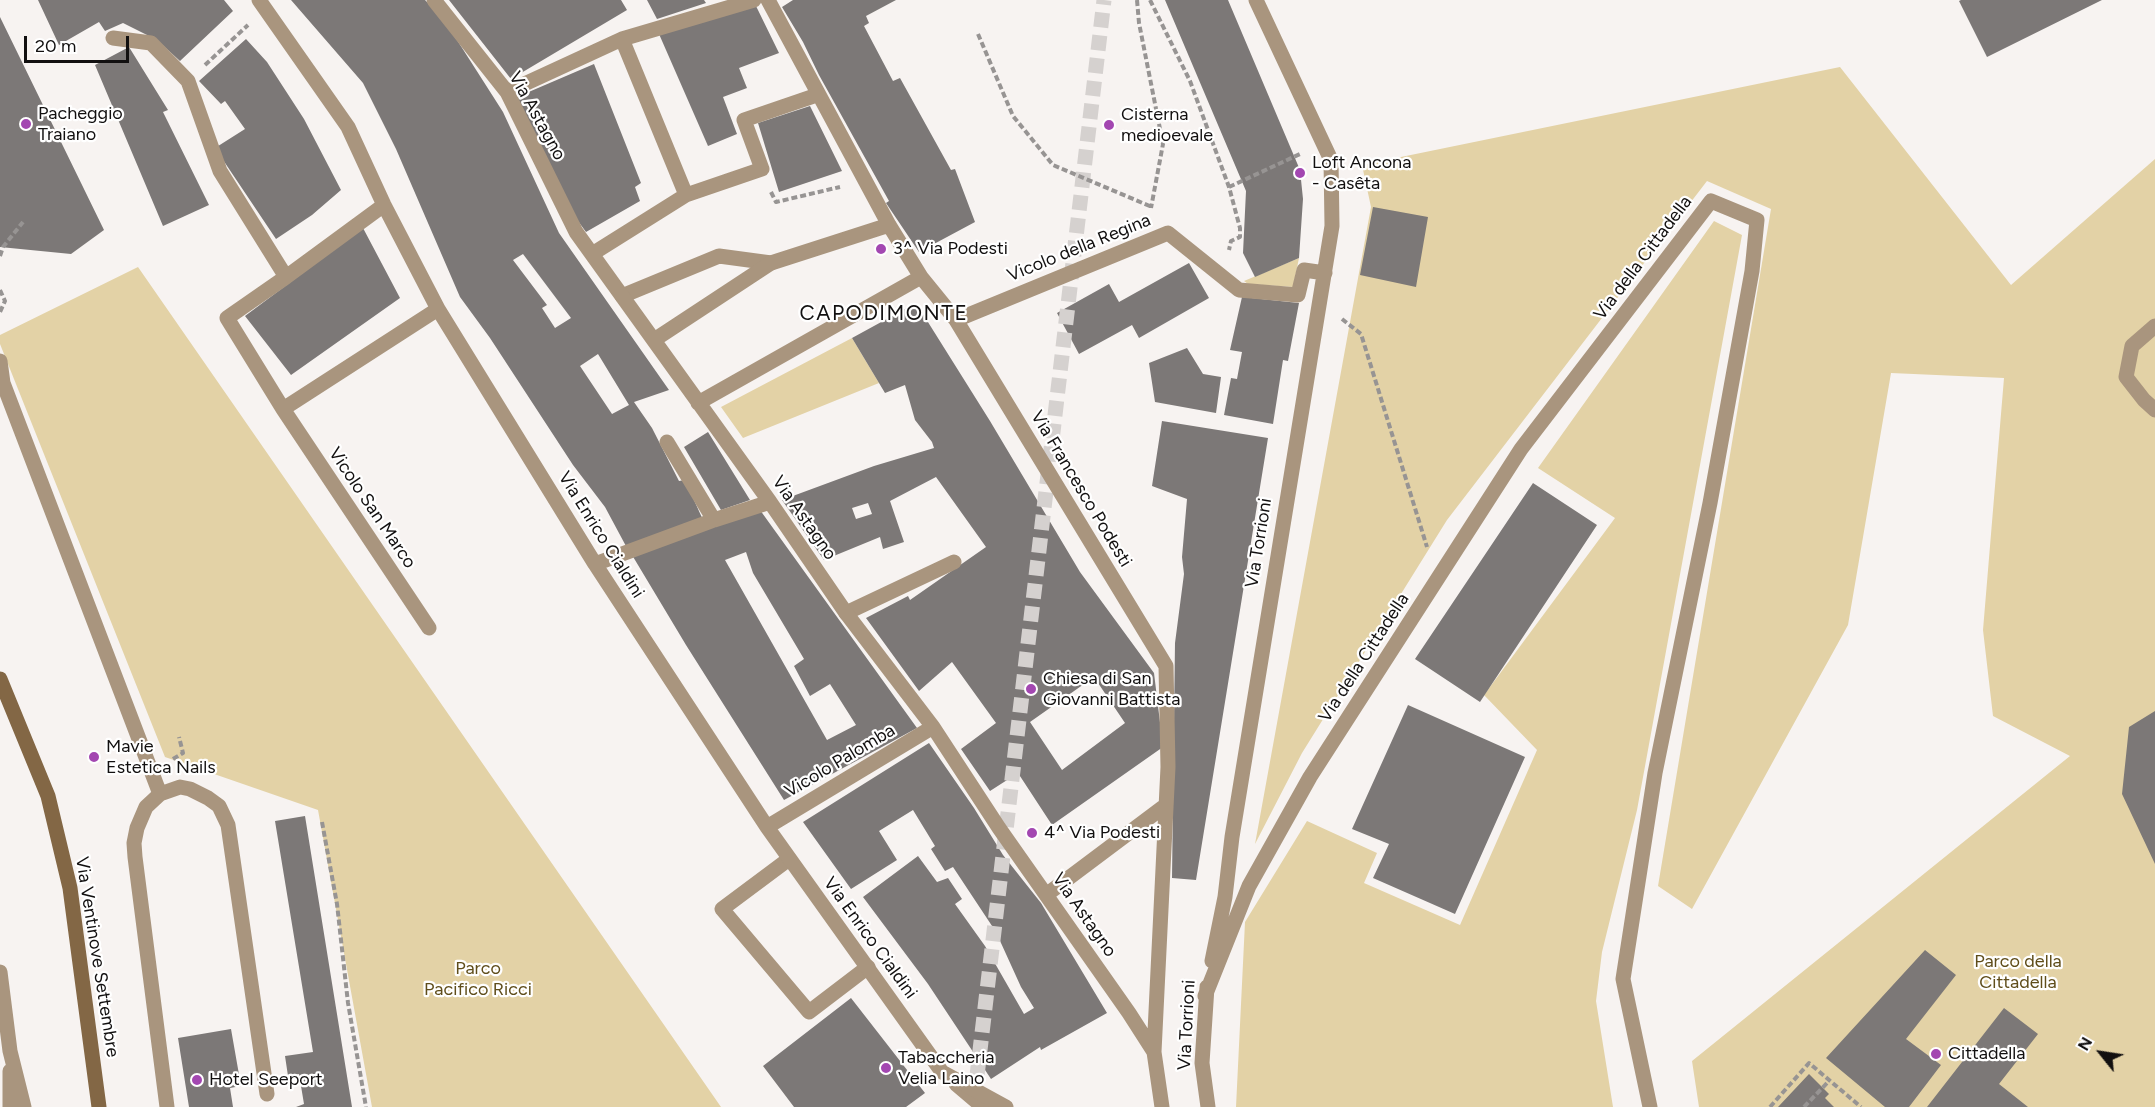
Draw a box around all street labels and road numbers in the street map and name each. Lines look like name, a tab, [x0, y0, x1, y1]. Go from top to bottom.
street label: Via Astagno	[504, 68, 570, 164]
street label: Via della Cittadella	[1589, 192, 1697, 324]
street label: Vicolo della Regina	[1004, 209, 1154, 287]
street label: Via Francesco Podesti	[1026, 407, 1136, 571]
street label: Vicolo San Marco	[324, 443, 420, 573]
street label: Via Enrico Cialdini	[553, 468, 649, 602]
street label: Via Astagno	[767, 472, 841, 564]
street label: Via Torrioni	[1241, 497, 1277, 589]
street label: Via della Cittadella	[1314, 589, 1414, 727]
street label: Vicolo Palomba	[781, 720, 899, 802]
street label: Via Ventinove Settembre	[70, 855, 124, 1059]
street label: Via Astagno	[1047, 869, 1121, 961]
street label: Via Enrico Cialdini	[819, 873, 921, 1003]
street label: Via Torrioni	[1174, 979, 1200, 1071]

